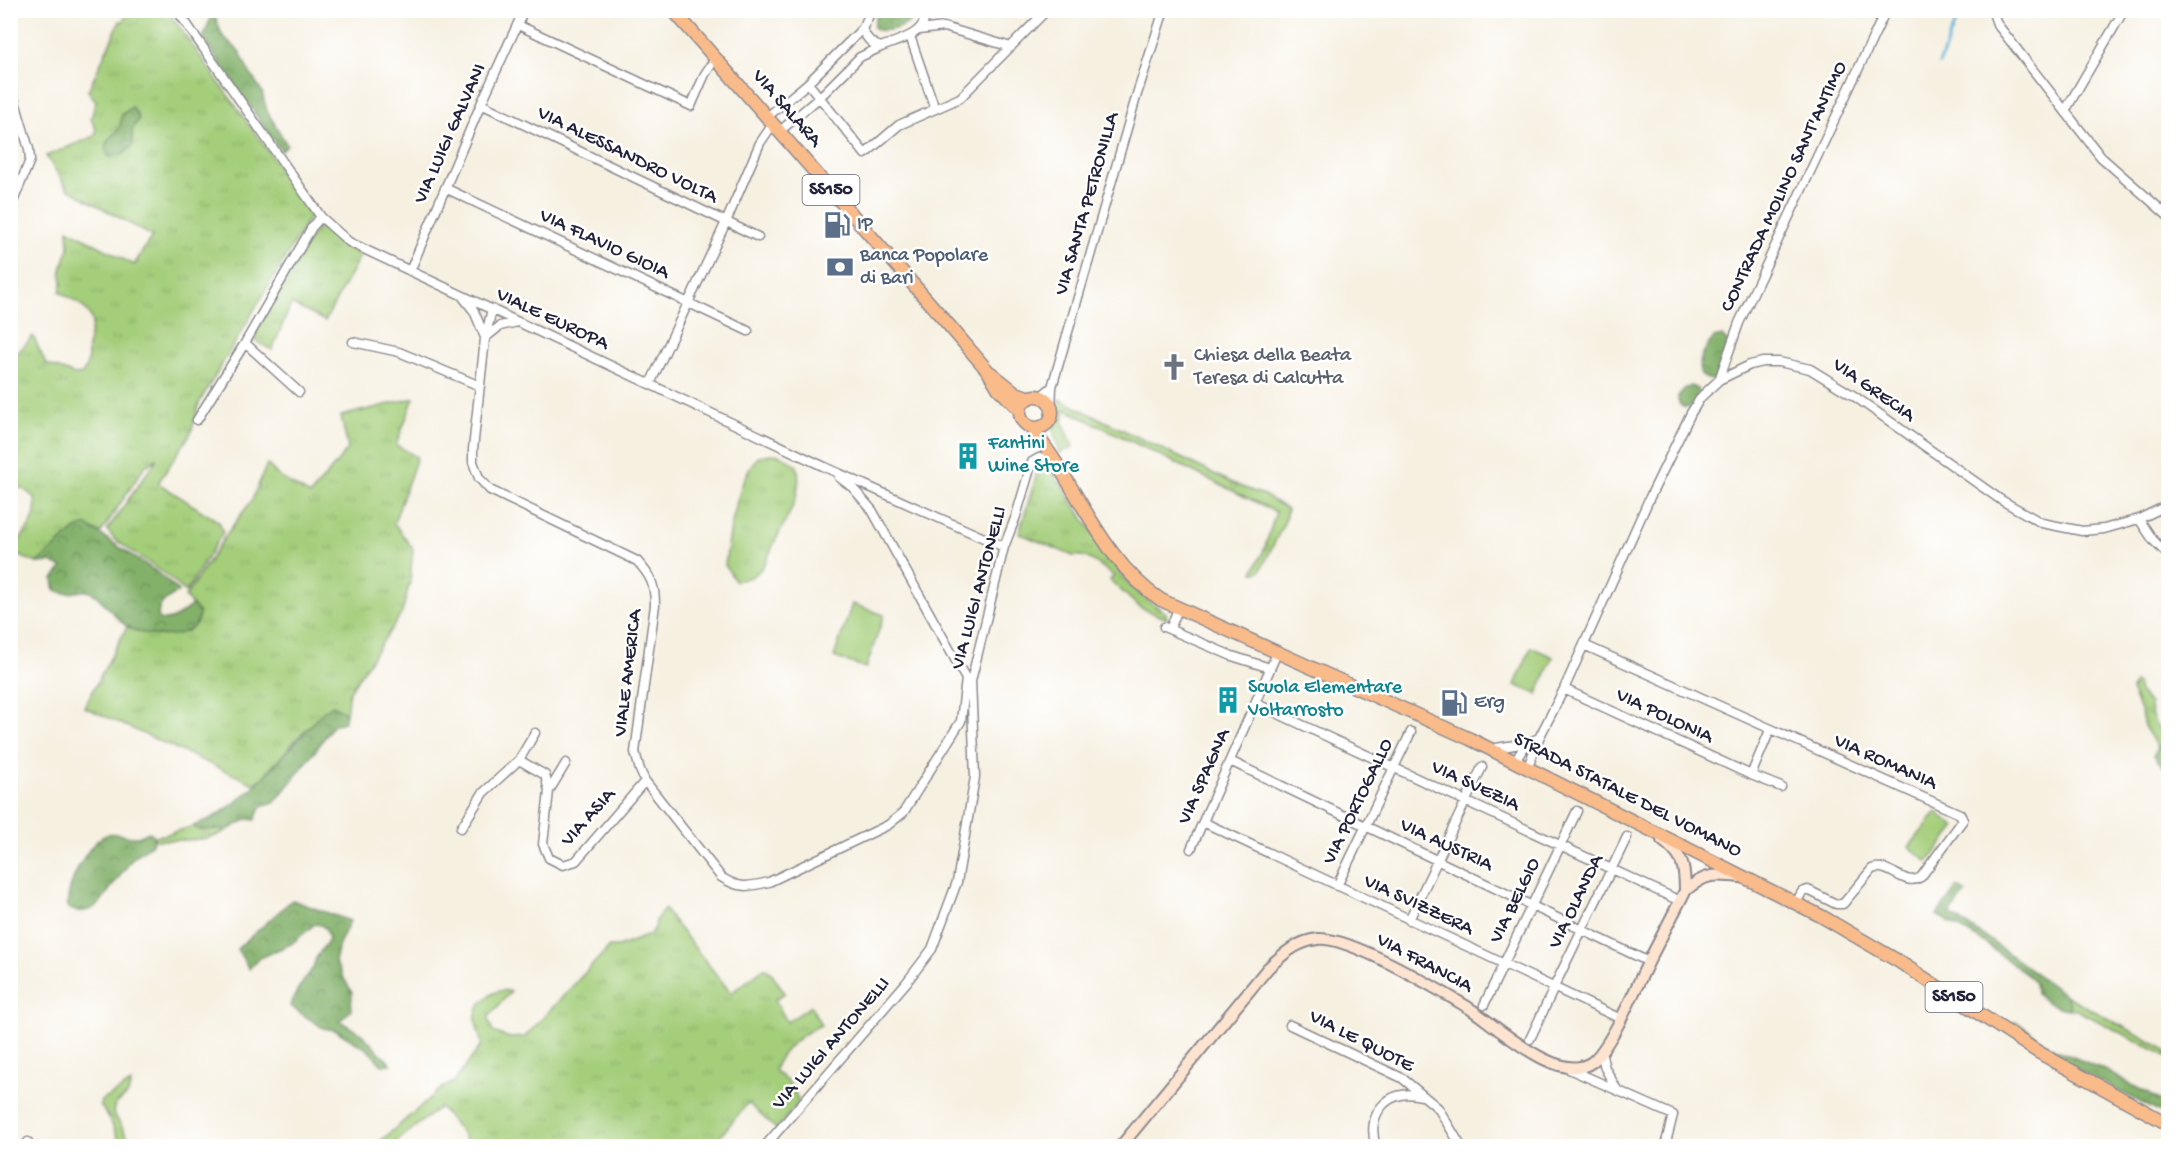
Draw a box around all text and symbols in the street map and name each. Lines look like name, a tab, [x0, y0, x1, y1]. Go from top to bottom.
street label: CONTRADA MOLINO SANT'ANTIMO	[1717, 58, 1853, 316]
street label: VIA LUIGI GALVANI	[409, 60, 492, 208]
street label: VIA SALARA	[746, 65, 827, 153]
street label: VIA ALESSANDRO VOLTA	[532, 102, 722, 210]
street label: VIA SANTA PETRONILLA	[1051, 109, 1125, 299]
road number: SS150	[802, 175, 860, 205]
street label: VIA FLAVIO GIOIA	[535, 204, 674, 286]
fuel station icon: IP	[822, 210, 852, 240]
place label: IP	[857, 214, 874, 237]
place label: Banca Popolare di Bari	[859, 245, 989, 291]
bank icon: Banca Popolare di Bari	[825, 252, 855, 282]
street label: VIALE EUROPA	[491, 283, 613, 357]
place label: Chiesa della Beata Teresa di Calcutta	[1193, 345, 1352, 391]
church icon: Chiesa della Beata Teresa di Calcutta	[1159, 352, 1189, 382]
street label: VIA GRECIA	[1826, 354, 1920, 428]
place label: Fantini Wine Store	[987, 433, 1080, 479]
building icon: Fantini Wine Store	[953, 441, 983, 471]
street label: VIA LUIGI ANTONELLI	[947, 504, 1013, 673]
street label: VIALE AMERICA	[610, 607, 648, 739]
place label: Scuola Elementare Voltarrosto	[1247, 677, 1403, 723]
street label: VIA POLONIA	[1611, 684, 1717, 750]
building icon: Scuola Elementare Voltarrosto	[1213, 685, 1243, 715]
fuel station icon: Erg	[1439, 688, 1469, 718]
place label: Erg	[1474, 692, 1505, 715]
street label: VIA SPAGNA	[1173, 725, 1237, 829]
street label: STRADA STATALE DEL VOMANO	[1509, 728, 1745, 864]
street label: VIA ROMANIA	[1829, 730, 1941, 796]
street label: VIA PORTOGALLO	[1318, 735, 1399, 869]
street label: VIA SVEZIA	[1426, 756, 1524, 818]
street label: VIA ASIA	[556, 783, 622, 853]
street label: VIA AUSTRIA	[1395, 814, 1497, 878]
street label: VIA OLANDA	[1544, 850, 1610, 954]
street label: VIA BELGIO	[1485, 855, 1546, 948]
street label: VIA SVIZZERA	[1359, 870, 1478, 942]
street label: VIA FRANCIA	[1371, 929, 1477, 999]
street label: VIA LUIGI ANTONELLI	[768, 973, 896, 1116]
road number: SS150	[1926, 982, 1982, 1012]
street label: VIA LE QUOTE	[1304, 1005, 1418, 1079]

